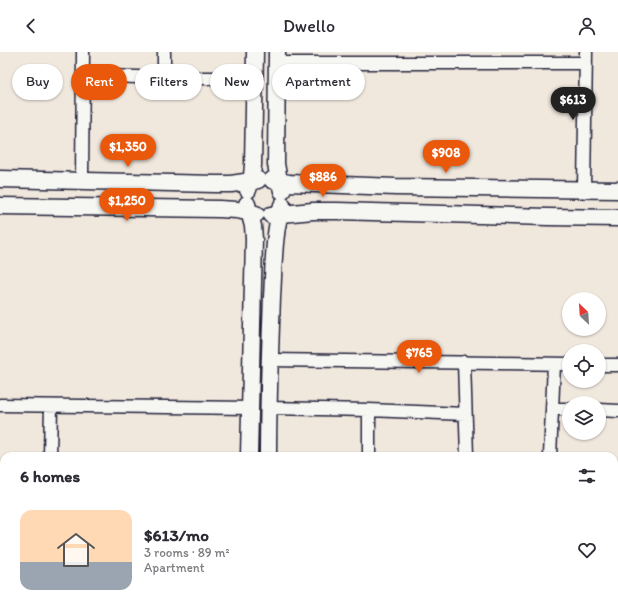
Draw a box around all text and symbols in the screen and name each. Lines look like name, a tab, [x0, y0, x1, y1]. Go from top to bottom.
icon: back	[20, 15, 42, 37]
text: Dwello	[283, 15, 335, 37]
icon: person	[576, 15, 598, 37]
chip: Buy	[12, 64, 63, 100]
chip: Rent	[71, 64, 127, 100]
chip: Filters	[135, 64, 202, 100]
chip: New	[210, 64, 264, 100]
chip: Apartment	[272, 64, 365, 100]
pin: $613	[549, 87, 597, 121]
text: $613	[560, 92, 586, 107]
pin: $1,350	[95, 134, 161, 168]
text: $1,350	[109, 139, 147, 154]
pin: $908	[422, 140, 470, 174]
text: $908	[432, 145, 460, 160]
pin: $886	[299, 164, 347, 198]
text: $886	[309, 169, 337, 184]
pin: $1,250	[94, 188, 160, 222]
text: $1,250	[108, 193, 146, 208]
north arrow	[562, 292, 606, 336]
map controls	[562, 292, 606, 440]
pin: $765	[395, 340, 443, 374]
button: locate	[562, 344, 606, 388]
text: $765	[406, 345, 432, 360]
button: layers	[562, 396, 606, 440]
icon: filters	[576, 465, 598, 487]
text: 6 homes	[20, 466, 80, 486]
text: $613/mo	[144, 525, 209, 545]
icon: home	[52, 526, 100, 574]
icon: heart	[576, 539, 598, 561]
text: 3 rooms · 89 m²	[144, 545, 230, 560]
text: Apartment	[144, 560, 205, 575]

